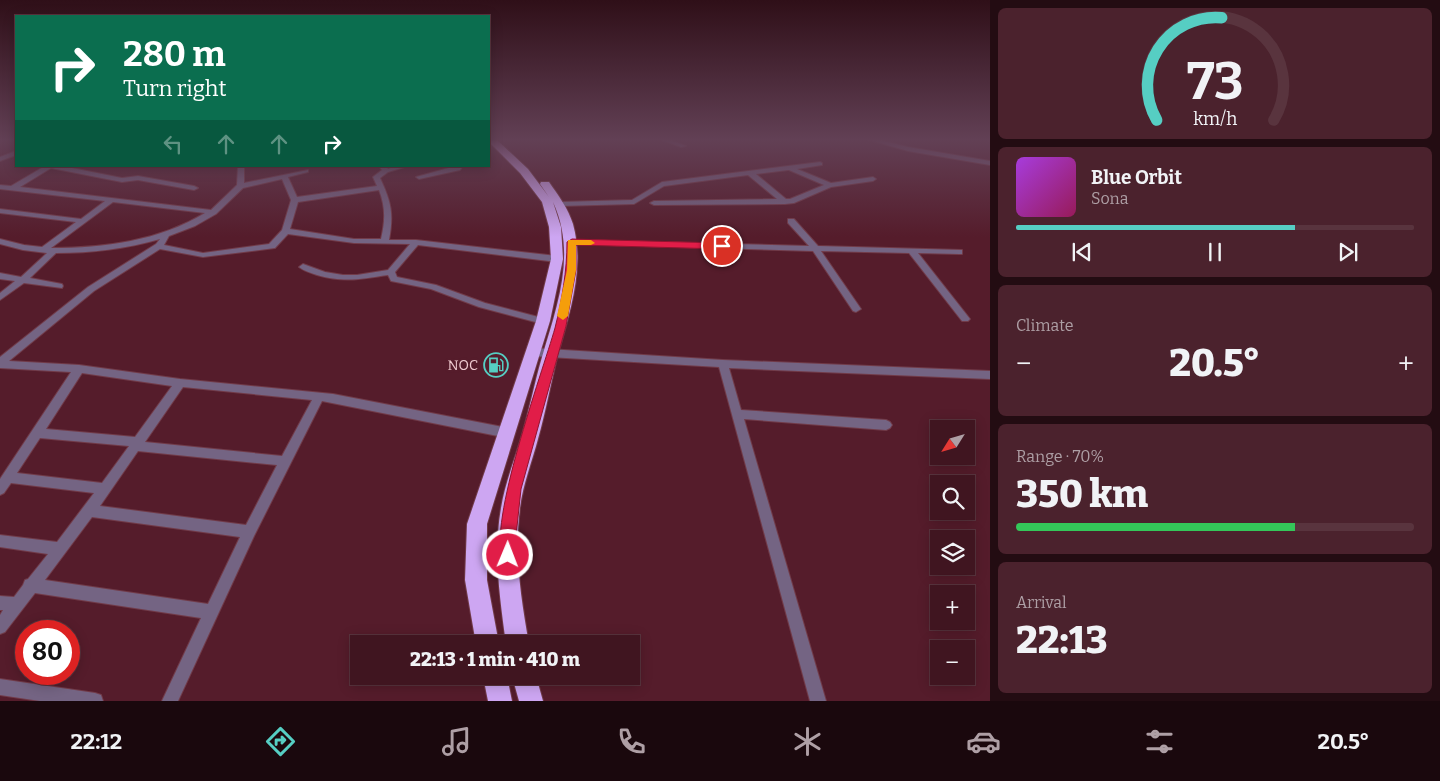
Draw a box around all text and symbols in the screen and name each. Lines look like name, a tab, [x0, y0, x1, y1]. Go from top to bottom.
text: 280 m	[123, 33, 226, 75]
icon: right	[40, 35, 105, 100]
text: 73	[1186, 50, 1244, 113]
text: Turn right	[123, 75, 226, 102]
text: km/h	[1193, 108, 1237, 130]
icon: left	[159, 130, 187, 158]
icon: ahead	[212, 130, 240, 158]
icon: ahead	[265, 130, 293, 158]
icon: right	[318, 130, 346, 158]
text: Blue Orbit	[1091, 166, 1182, 189]
text: Sona	[1091, 189, 1128, 208]
pin	[701, 225, 743, 267]
icon: arrive	[708, 232, 736, 260]
icon: previous	[1068, 238, 1096, 266]
icon: pause	[1201, 238, 1229, 266]
icon: next	[1334, 238, 1362, 266]
text: Climate	[1016, 316, 1074, 335]
text: 20.5°	[1169, 340, 1260, 386]
text: −	[1016, 347, 1031, 380]
text: +	[1398, 347, 1414, 380]
fuel station icon: NOC	[483, 352, 509, 378]
place label: NOC	[447, 357, 478, 374]
north arrow	[930, 420, 975, 465]
map controls	[930, 420, 975, 685]
text: Range · 70%	[1016, 447, 1104, 466]
text: 350 km	[1016, 471, 1148, 517]
button: search	[930, 475, 975, 520]
position arrow	[481, 528, 533, 580]
button: layers	[930, 530, 975, 575]
button: +	[930, 585, 975, 630]
text: Arrival	[1016, 593, 1067, 612]
text: 22:13	[1016, 617, 1108, 663]
speed limit sign: 80	[15, 620, 80, 685]
button: −	[930, 640, 975, 685]
text: 22:13 · 1 min · 410 m	[410, 648, 580, 671]
icon: directions	[263, 724, 298, 759]
icon: music	[439, 724, 474, 759]
icon: phone	[614, 724, 649, 759]
icon: climate	[790, 724, 825, 759]
icon: car	[966, 724, 1001, 759]
icon: filters	[1142, 724, 1177, 759]
text: 22:12	[70, 728, 122, 755]
text: 20.5°	[1318, 728, 1370, 755]

